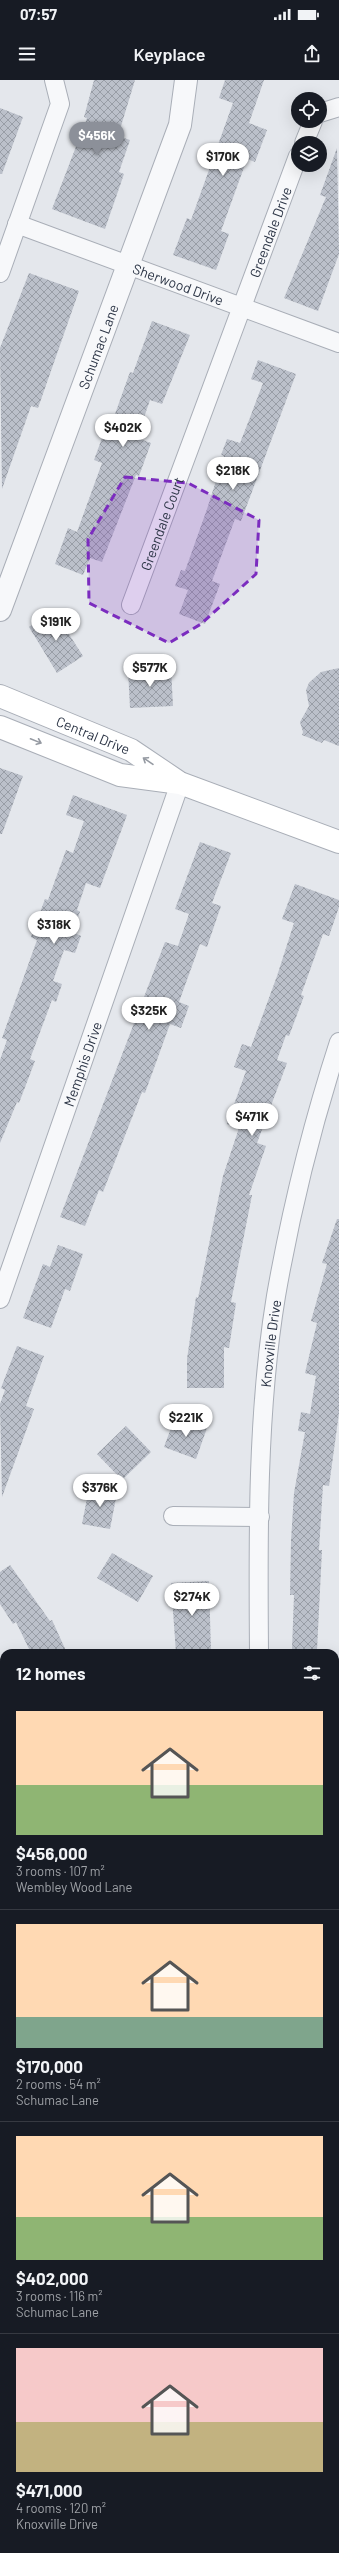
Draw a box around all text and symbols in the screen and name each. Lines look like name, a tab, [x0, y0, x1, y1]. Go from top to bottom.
text: 07:57	[20, 5, 57, 23]
icon: menu	[16, 43, 38, 65]
text: Keyplace	[134, 43, 205, 65]
icon: share	[301, 43, 323, 65]
map controls	[291, 92, 327, 172]
button: locate	[291, 92, 327, 128]
pin: $456K	[69, 122, 125, 156]
text: $456K	[78, 127, 116, 143]
button: layers	[291, 136, 327, 172]
pin: $170K	[195, 143, 251, 177]
text: $170K	[206, 148, 240, 164]
street label: Greendale Drive	[245, 184, 294, 280]
street label: Sherwood Drive	[131, 259, 226, 308]
street label: Schumac Lane	[74, 302, 121, 391]
pin: $402K	[95, 414, 151, 448]
text: $402K	[104, 419, 142, 435]
pin: $218K	[205, 457, 261, 491]
text: $218K	[216, 462, 250, 478]
street label: Greendale Court	[136, 474, 186, 573]
pin: $191K	[28, 608, 84, 642]
text: $191K	[40, 613, 72, 629]
pin: $577K	[122, 654, 178, 688]
text: $577K	[132, 659, 168, 675]
street label: Central Drive	[54, 712, 133, 757]
one-way arrow	[30, 738, 42, 746]
one-way arrow	[143, 757, 154, 765]
pin: $318K	[26, 911, 82, 945]
text: $318K	[37, 916, 71, 932]
pin: $325K	[121, 997, 177, 1031]
text: $325K	[131, 1002, 167, 1018]
street label: Memphis Drive	[59, 1019, 105, 1109]
pin: $471K	[224, 1103, 280, 1137]
text: $471K	[235, 1108, 269, 1124]
street label: Knoxville Drive	[256, 1298, 284, 1388]
pin: $221K	[158, 1404, 214, 1438]
text: $221K	[169, 1409, 203, 1425]
pin: $376K	[72, 1474, 128, 1508]
text: $376K	[82, 1479, 118, 1495]
pin: $274K	[164, 1583, 220, 1617]
text: $274K	[173, 1588, 211, 1604]
icon: filters	[301, 1662, 323, 1684]
text: 12 homes	[16, 1663, 86, 1683]
icon: home	[134, 1737, 206, 1809]
text: $456,000	[16, 1843, 87, 1863]
text: 3 rooms · 107 m²	[16, 1863, 105, 1879]
text: Wembley Wood Lane	[16, 1879, 132, 1895]
icon: home	[134, 1950, 206, 2022]
text: $170,000	[16, 2056, 83, 2076]
text: 2 rooms · 54 m²	[16, 2076, 101, 2092]
text: Schumac Lane	[16, 2092, 99, 2108]
icon: home	[134, 2162, 206, 2234]
text: $402,000	[16, 2268, 88, 2288]
text: 3 rooms · 116 m²	[16, 2288, 103, 2304]
text: Schumac Lane	[16, 2304, 99, 2320]
icon: home	[134, 2374, 206, 2446]
text: $471,000	[16, 2480, 83, 2500]
text: 4 rooms · 120 m²	[16, 2500, 106, 2516]
text: Knoxville Drive	[16, 2516, 98, 2532]

